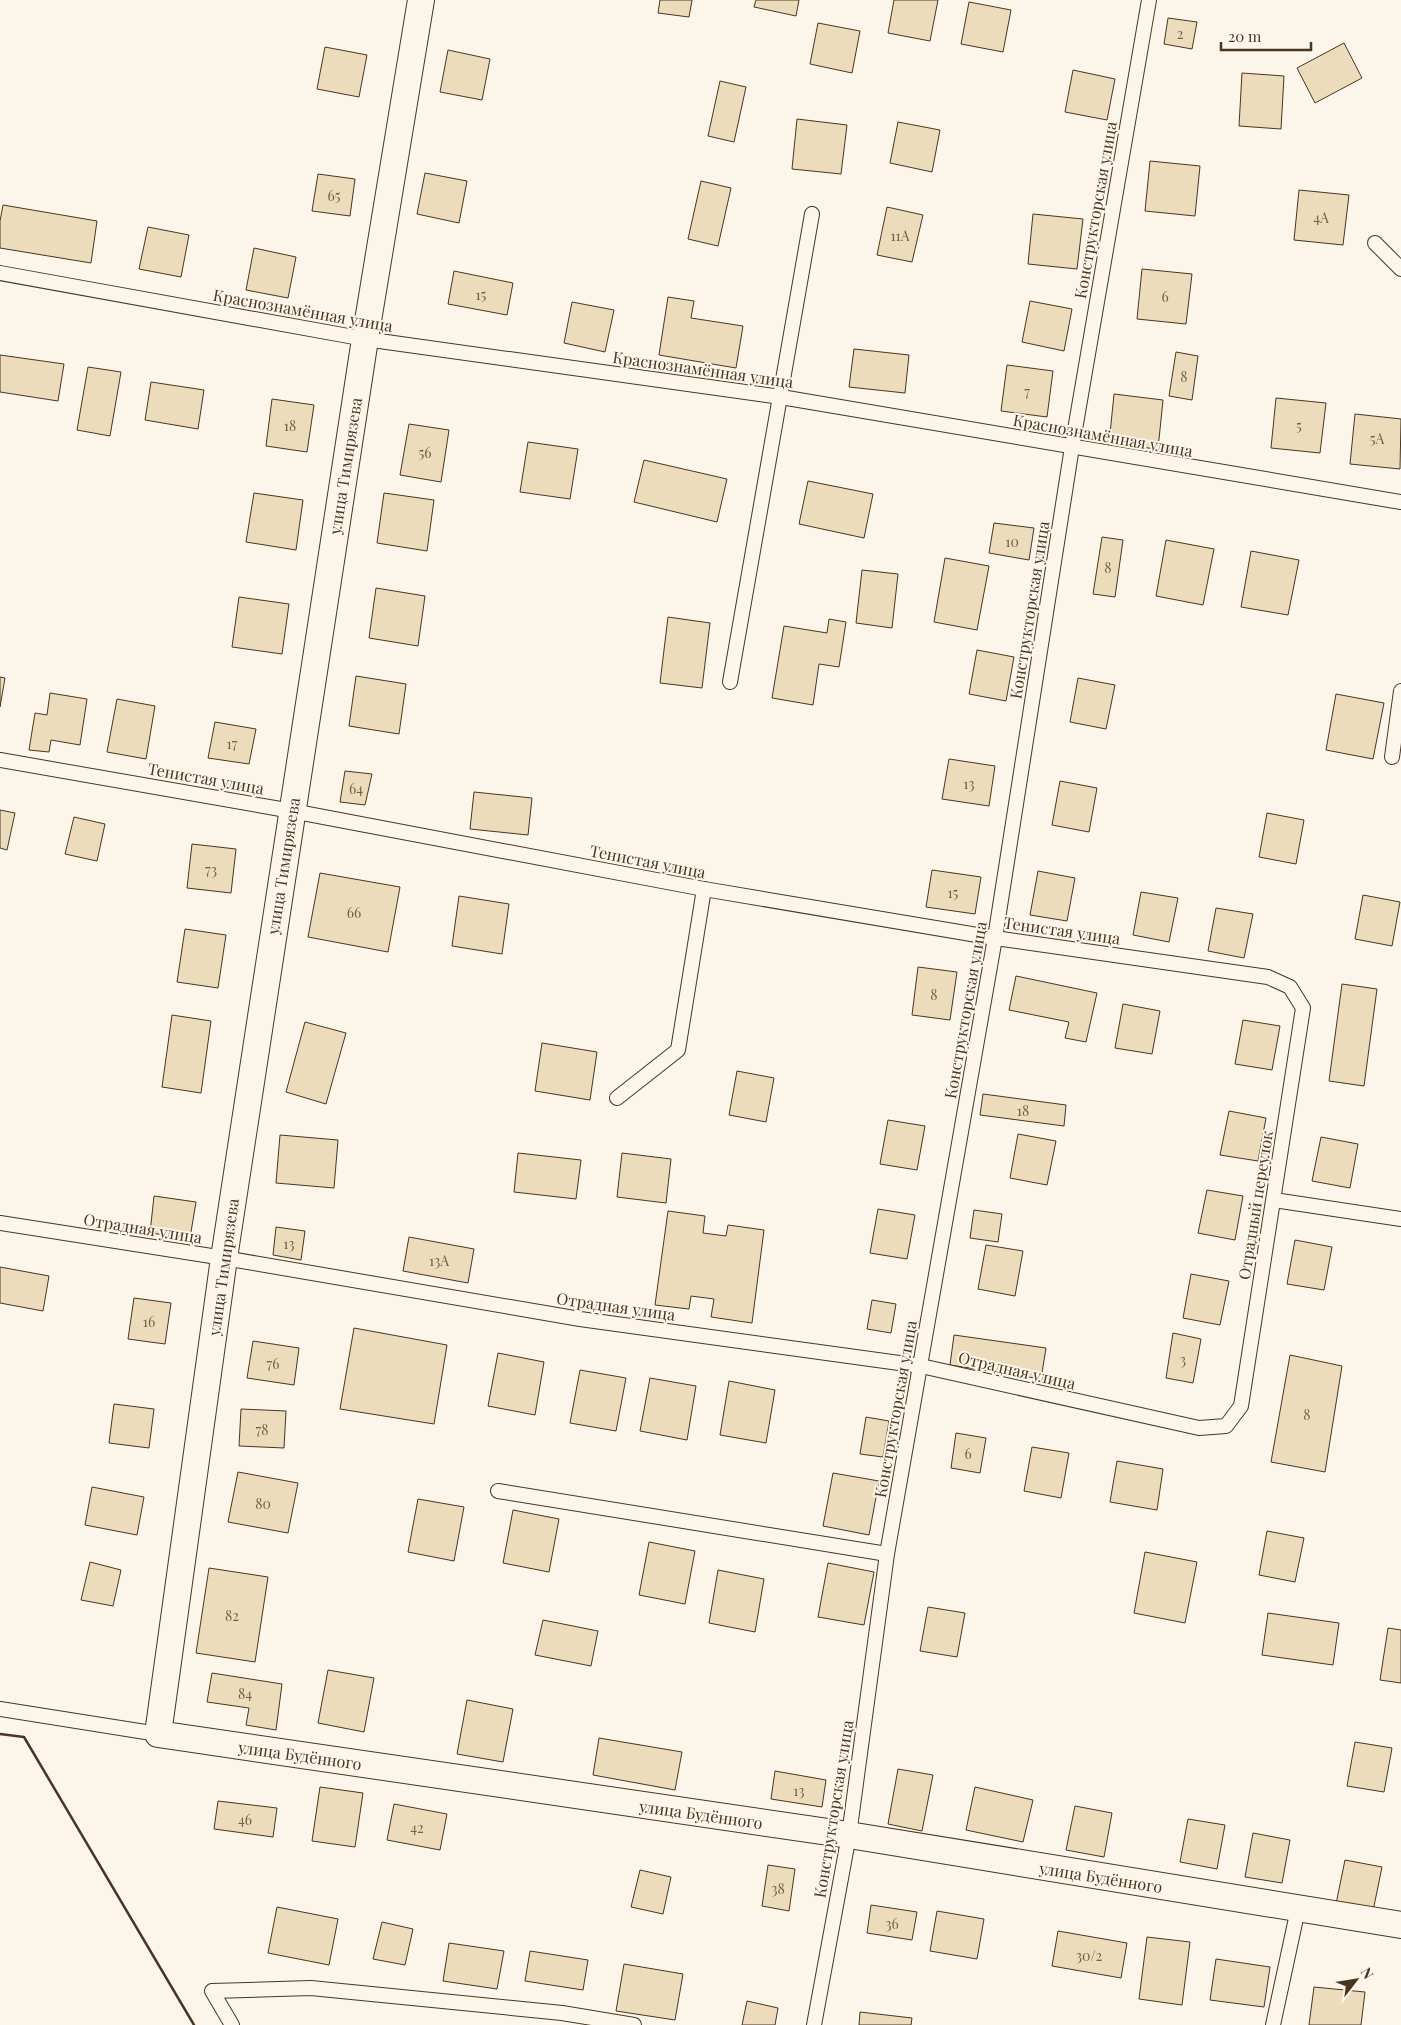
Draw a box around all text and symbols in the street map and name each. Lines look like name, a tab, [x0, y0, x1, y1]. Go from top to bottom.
scale bar	[1221, 20, 1311, 52]
house number: 2	[1177, 24, 1184, 43]
text: 20 m	[1228, 26, 1262, 46]
street label: Конструкторская улица	[1069, 120, 1121, 300]
house number: 65	[327, 186, 341, 205]
house number: 4А	[1313, 208, 1329, 227]
house number: 11А	[890, 226, 910, 245]
street label: Краснознамённая улица	[211, 284, 395, 336]
house number: 15	[476, 285, 487, 304]
house number: 6	[1161, 287, 1169, 306]
street label: Краснознамённая улица	[611, 346, 795, 392]
house number: 8	[1180, 367, 1188, 386]
house number: 7	[1024, 382, 1030, 401]
street label: улица Тимирязева	[324, 396, 366, 537]
street label: Краснознамённая улица	[1011, 409, 1195, 461]
house number: 18	[284, 416, 296, 435]
house number: 5	[1296, 416, 1302, 435]
house number: 5А	[1370, 429, 1384, 448]
house number: 56	[418, 443, 432, 462]
street label: Конструкторская улица	[1005, 520, 1053, 700]
house number: 10	[1005, 532, 1019, 551]
house number: 8	[1104, 558, 1112, 577]
house number: 17	[227, 734, 238, 753]
street label: Тенистая улица	[146, 757, 266, 799]
house number: 13	[963, 774, 975, 793]
house number: 64	[349, 779, 363, 798]
street label: улица Тимирязева	[262, 796, 304, 937]
street label: Тенистая улица	[588, 839, 708, 883]
house number: 73	[205, 860, 217, 879]
house number: 15	[948, 883, 959, 902]
house number: 66	[347, 903, 361, 922]
street label: Тенистая улица	[1002, 911, 1122, 949]
street label: Конструкторская улица	[939, 920, 991, 1100]
house number: 8	[930, 985, 938, 1004]
house number: 18	[1017, 1101, 1029, 1120]
street label: Отрадный переулок	[1233, 1129, 1277, 1281]
street label: улица Тимирязева	[203, 1197, 243, 1338]
street label: Отрадная улица	[82, 1208, 204, 1248]
house number: 13	[283, 1234, 295, 1253]
house number: 13А	[429, 1251, 449, 1270]
street label: Отрадная улица	[555, 1287, 677, 1325]
house number: 16	[143, 1312, 155, 1331]
street label: Конструкторская улица	[869, 1319, 921, 1499]
street label: Отрадная улица	[956, 1346, 1078, 1394]
house number: 3	[1180, 1350, 1186, 1369]
house number: 76	[267, 1354, 279, 1373]
house number: 8	[1303, 1405, 1311, 1424]
house number: 78	[256, 1420, 268, 1439]
house number: 6	[964, 1444, 972, 1463]
house number: 80	[255, 1494, 271, 1513]
house number: 82	[225, 1606, 239, 1625]
house number: 84	[238, 1684, 252, 1703]
street label: Конструкторская улица	[809, 1719, 857, 1899]
street label: улица Будённого	[236, 1736, 363, 1774]
house number: 13	[793, 1781, 805, 1800]
street label: улица Будённого	[637, 1795, 764, 1833]
house number: 46	[238, 1810, 252, 1829]
house number: 42	[410, 1818, 424, 1837]
street label: улица Будённого	[1037, 1857, 1164, 1897]
house number: 38	[771, 1879, 785, 1898]
house number: 36	[885, 1914, 899, 1933]
house number: 30/2	[1076, 1946, 1102, 1965]
north arrow	[1331, 1955, 1381, 2005]
text: N	[1357, 1964, 1378, 1982]

